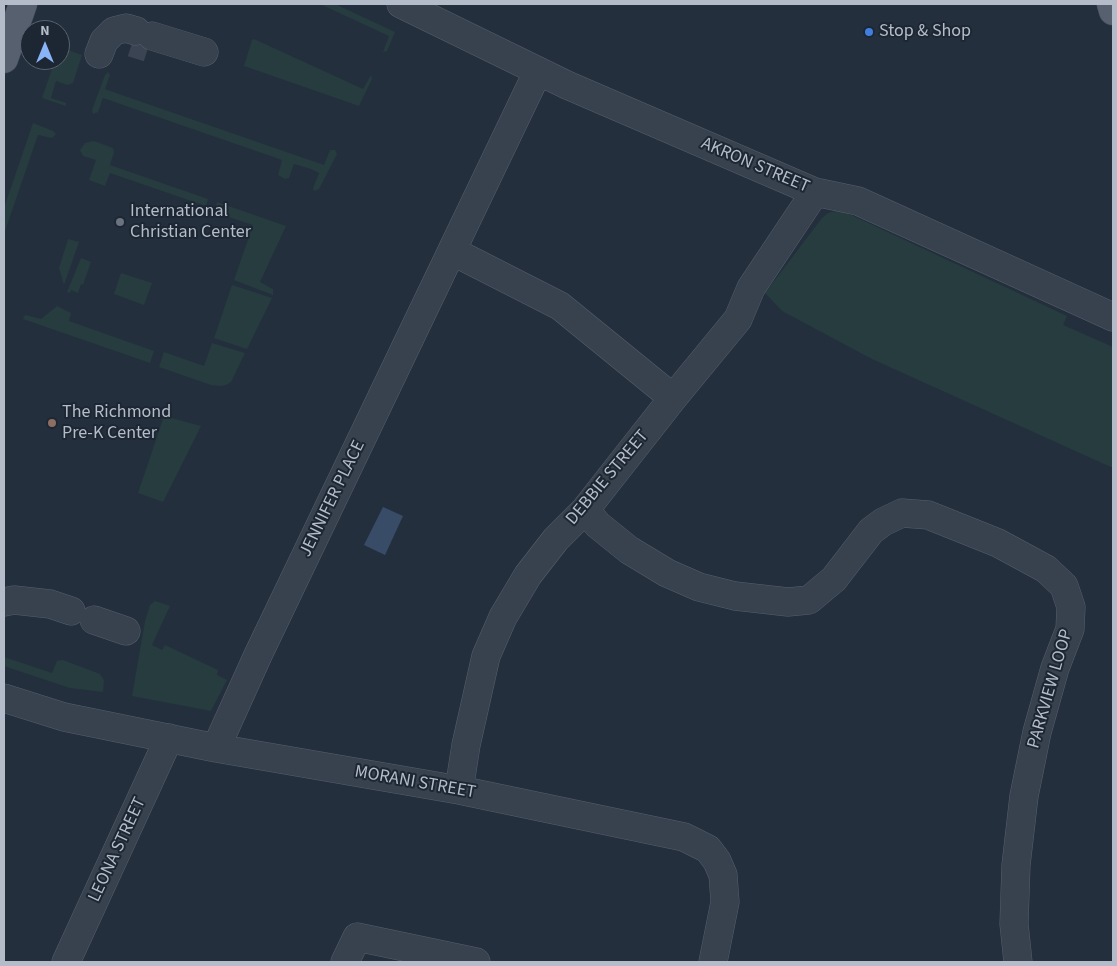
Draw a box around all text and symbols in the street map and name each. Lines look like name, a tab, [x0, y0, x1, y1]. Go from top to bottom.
north arrow	[20, 20, 70, 70]
text: N	[40, 21, 50, 41]
place label: Stop & Shop	[879, 21, 971, 43]
marker: Stop & Shop	[863, 26, 875, 38]
street label: AKRON STREET	[698, 134, 812, 198]
place label: International Christian Center	[130, 201, 251, 243]
marker: International Christian Center	[114, 216, 126, 228]
place label: The Richmond Pre-K Center	[62, 402, 171, 444]
marker: The Richmond Pre-K Center	[46, 417, 58, 429]
street label: DEBBIE STREET	[562, 426, 654, 530]
street label: JENNIFER PLACE	[296, 437, 370, 561]
street label: PARKVIEW LOOP	[1024, 627, 1078, 751]
street label: MORANI STREET	[353, 762, 477, 804]
street label: LEONA STREET	[84, 794, 152, 906]

